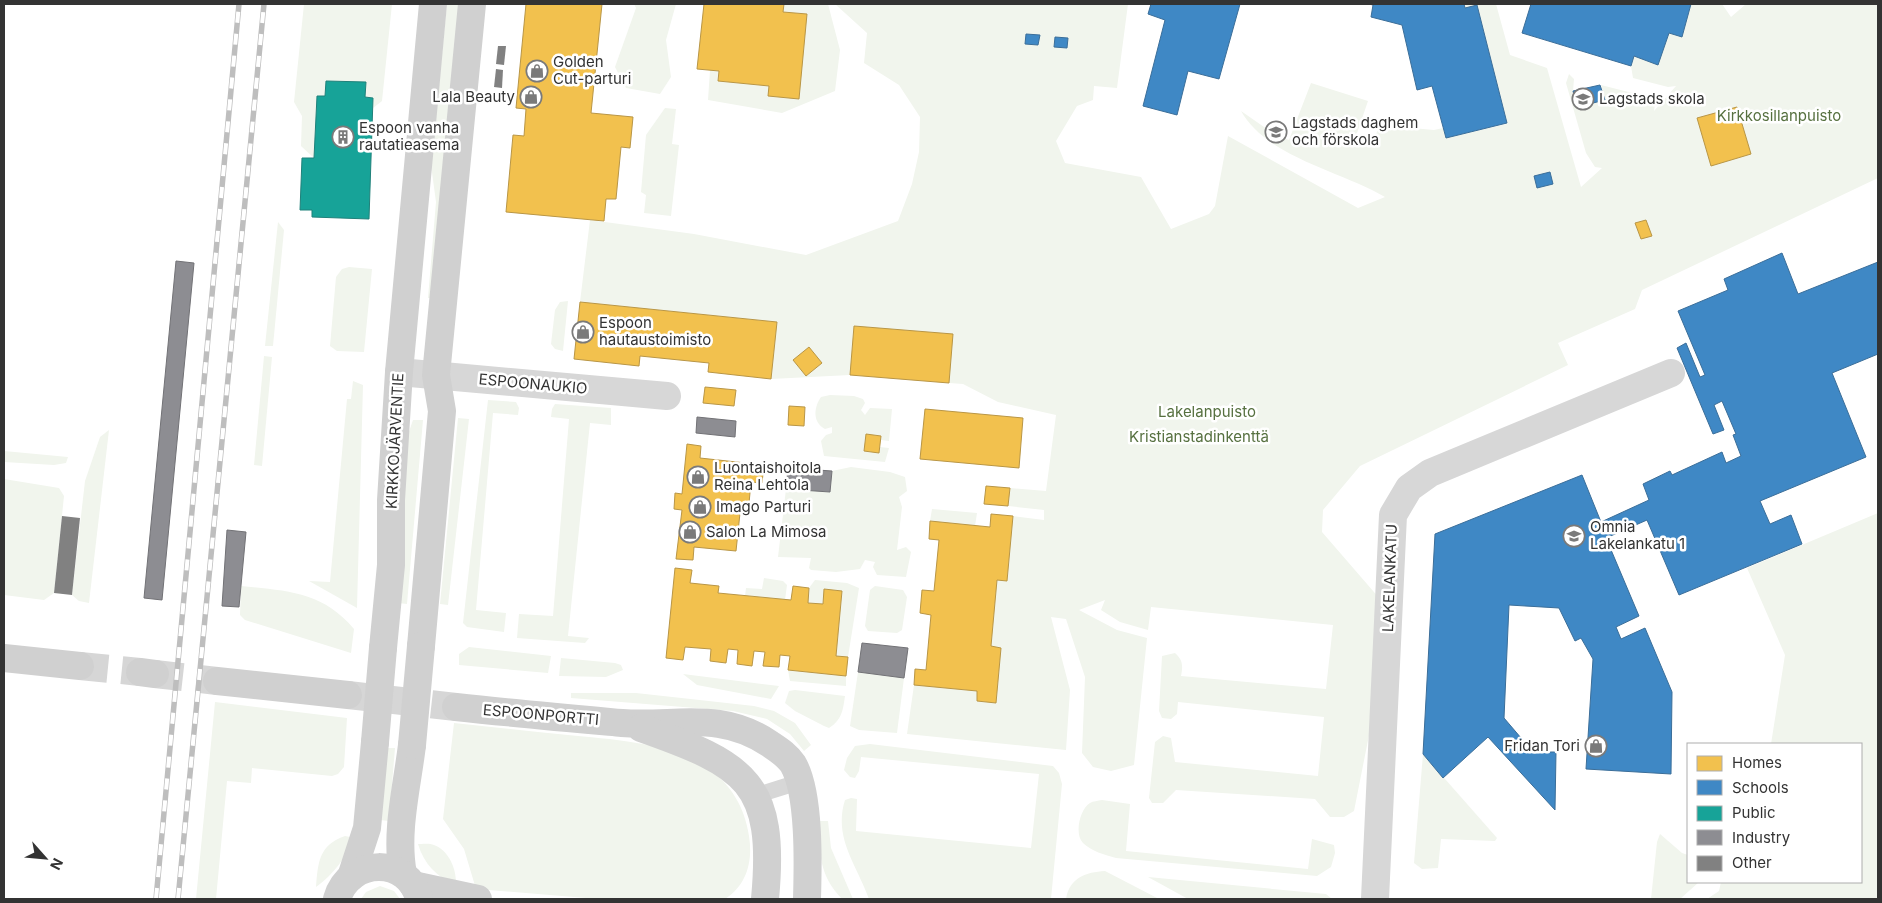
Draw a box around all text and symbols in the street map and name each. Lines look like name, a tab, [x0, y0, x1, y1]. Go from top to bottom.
place label: Golden Cut-parturi	[553, 52, 631, 88]
shop icon: Golden Cut-parturi	[525, 59, 549, 83]
shop icon: Lala Beauty	[519, 85, 543, 109]
place label: Lala Beauty	[432, 87, 516, 106]
school or university icon: Lagstads skola	[1571, 87, 1595, 111]
place label: Lagstads skola	[1599, 89, 1705, 108]
park label: Kirkkosillanpuisto	[1717, 106, 1841, 125]
place label: Lagstads daghem och förskola	[1292, 113, 1418, 149]
place label: Espoon vanha rautatieasema	[359, 118, 459, 154]
school or university icon: Lagstads daghem och förskola	[1264, 120, 1288, 144]
building icon: Espoon vanha rautatieasema	[331, 125, 355, 149]
place label: Espoon hautaustoimisto	[599, 313, 711, 349]
shop icon: Espoon hautaustoimisto	[571, 320, 595, 344]
street label: ESPOONAUKIO	[478, 369, 588, 398]
street label: KIRKKOJÄRVENTIE	[381, 372, 408, 510]
park label: Lakelanpuisto	[1158, 402, 1256, 421]
park label: Kristianstadinkenttä	[1129, 427, 1269, 446]
place label: Luontaishoitola Reina Lehtola	[714, 458, 821, 494]
shop icon: Luontaishoitola Reina Lehtola	[686, 465, 710, 489]
shop icon: Imago Parturi	[688, 495, 712, 519]
place label: Imago Parturi	[716, 497, 811, 516]
place label: Omnia Lakelankatu 1	[1590, 517, 1685, 553]
shop icon: Salon La Mimosa	[678, 520, 702, 544]
place label: Salon La Mimosa	[706, 522, 827, 541]
street label: LAKELANKATU	[1378, 524, 1401, 632]
school or university icon: Omnia Lakelankatu 1	[1562, 524, 1586, 548]
street label: ESPOONPORTTI	[482, 700, 600, 729]
shop icon: Fridan Tori	[1584, 734, 1608, 758]
place label: Fridan Tori	[1504, 736, 1580, 755]
legend	[1687, 743, 1862, 883]
text: Homes	[1732, 753, 1782, 772]
text: Schools	[1732, 778, 1789, 797]
text: Public	[1732, 803, 1775, 822]
text: Industry	[1732, 828, 1791, 847]
north arrow	[20, 833, 70, 883]
text: Other	[1732, 853, 1772, 872]
text: N	[47, 856, 67, 873]

